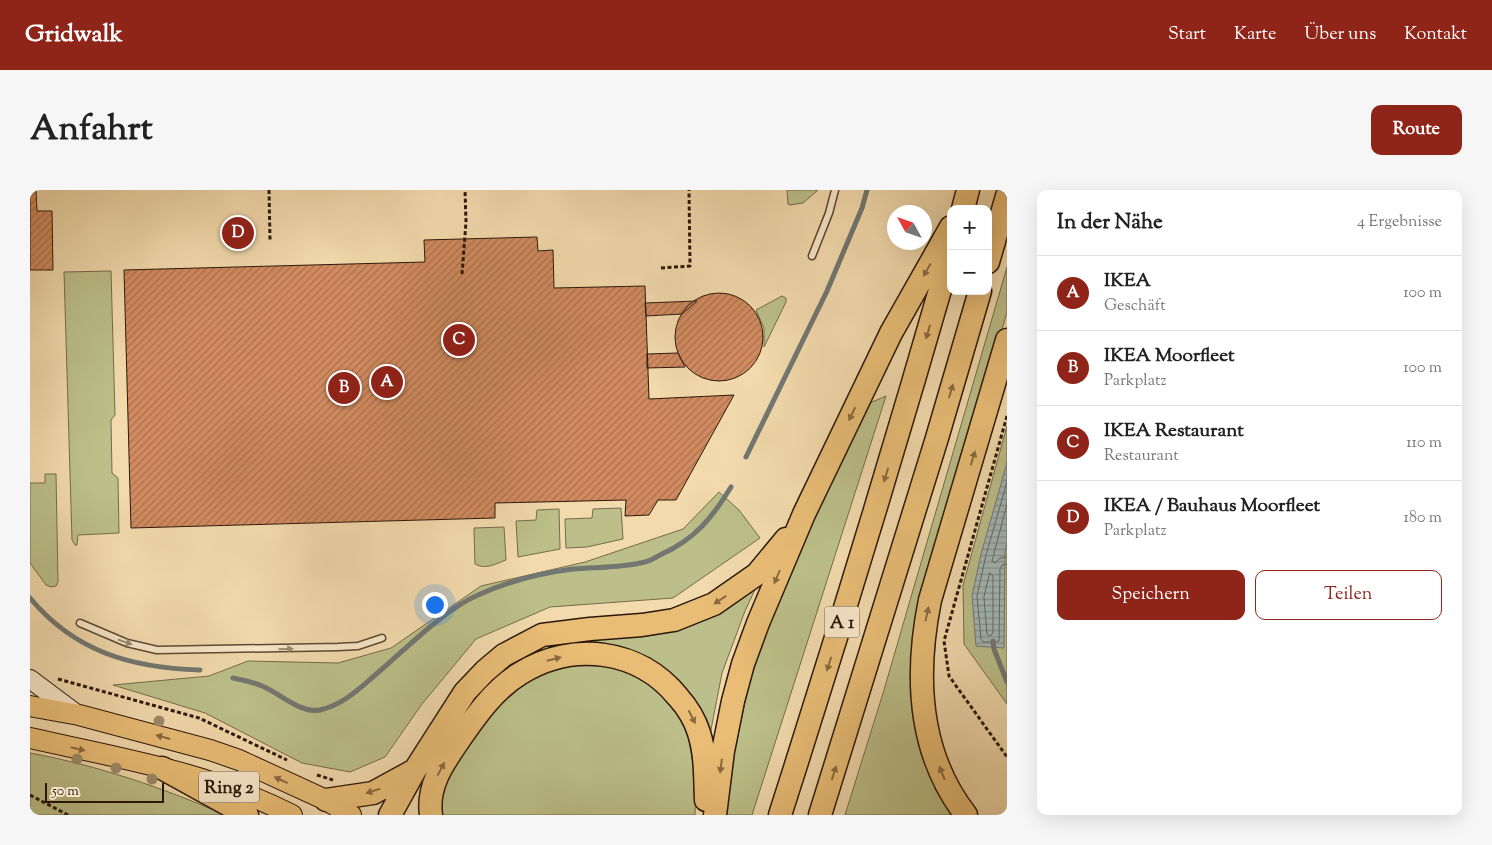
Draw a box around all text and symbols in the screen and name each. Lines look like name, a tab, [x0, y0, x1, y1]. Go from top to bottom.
text: Gridwalk	[25, 18, 123, 52]
text: Start	[1168, 22, 1206, 48]
text: Karte	[1234, 22, 1276, 48]
text: Über uns	[1304, 22, 1376, 48]
text: Kontakt	[1404, 22, 1467, 48]
text: Anfahrt	[30, 105, 153, 156]
button: Route	[1371, 105, 1462, 155]
north arrow	[887, 205, 932, 250]
map controls	[947, 205, 992, 295]
button: +	[947, 205, 992, 250]
text: In der Nähe	[1057, 208, 1163, 238]
text: 4 Ergebnisse	[1357, 211, 1442, 234]
pin: D	[222, 214, 254, 252]
button: −	[947, 250, 992, 295]
one-way arrow	[922, 263, 931, 276]
text: IKEA	[1104, 268, 1151, 295]
text: A	[1067, 282, 1080, 305]
text: 100 m	[1403, 282, 1442, 305]
text: Geschäft	[1104, 295, 1166, 318]
pin: C	[443, 321, 475, 359]
one-way arrow	[923, 325, 931, 340]
text: IKEA Moorfleet	[1104, 343, 1234, 370]
text: B	[1068, 357, 1078, 380]
text: 100 m	[1403, 357, 1442, 380]
pin: A	[371, 363, 403, 401]
pin: B	[328, 369, 360, 407]
text: Parkplatz	[1104, 370, 1166, 393]
one-way arrow	[947, 384, 955, 399]
one-way arrow	[848, 407, 856, 421]
text: IKEA Restaurant	[1104, 418, 1244, 445]
text: C	[1067, 432, 1079, 455]
text: 110 m	[1406, 432, 1442, 455]
text: Restaurant	[1104, 445, 1179, 468]
one-way arrow	[970, 450, 978, 465]
one-way arrow	[882, 467, 890, 482]
text: IKEA / Bauhaus Moorfleet	[1104, 493, 1320, 520]
text: D	[1067, 507, 1079, 530]
text: 180 m	[1403, 507, 1442, 530]
text: Parkplatz	[1104, 520, 1166, 543]
one-way arrow	[773, 570, 781, 584]
button: Speichern	[1057, 570, 1245, 620]
button: Teilen	[1255, 570, 1442, 620]
your location	[422, 592, 448, 618]
one-way arrow	[713, 595, 727, 605]
one-way arrow	[924, 605, 932, 621]
road number: A 1	[824, 607, 860, 638]
one-way arrow	[118, 638, 133, 646]
one-way arrow	[278, 645, 294, 653]
one-way arrow	[547, 655, 562, 663]
one-way arrow	[825, 656, 832, 671]
one-way arrow	[688, 710, 696, 725]
one-way arrow	[156, 733, 171, 741]
one-way arrow	[70, 745, 86, 753]
one-way arrow	[717, 758, 725, 774]
one-way arrow	[437, 761, 445, 776]
one-way arrow	[830, 765, 838, 780]
one-way arrow	[938, 765, 946, 780]
road number: Ring 2	[199, 772, 259, 802]
one-way arrow	[274, 775, 288, 783]
scale bar	[45, 780, 164, 803]
text: 50 m	[52, 782, 79, 802]
one-way arrow	[365, 788, 380, 795]

